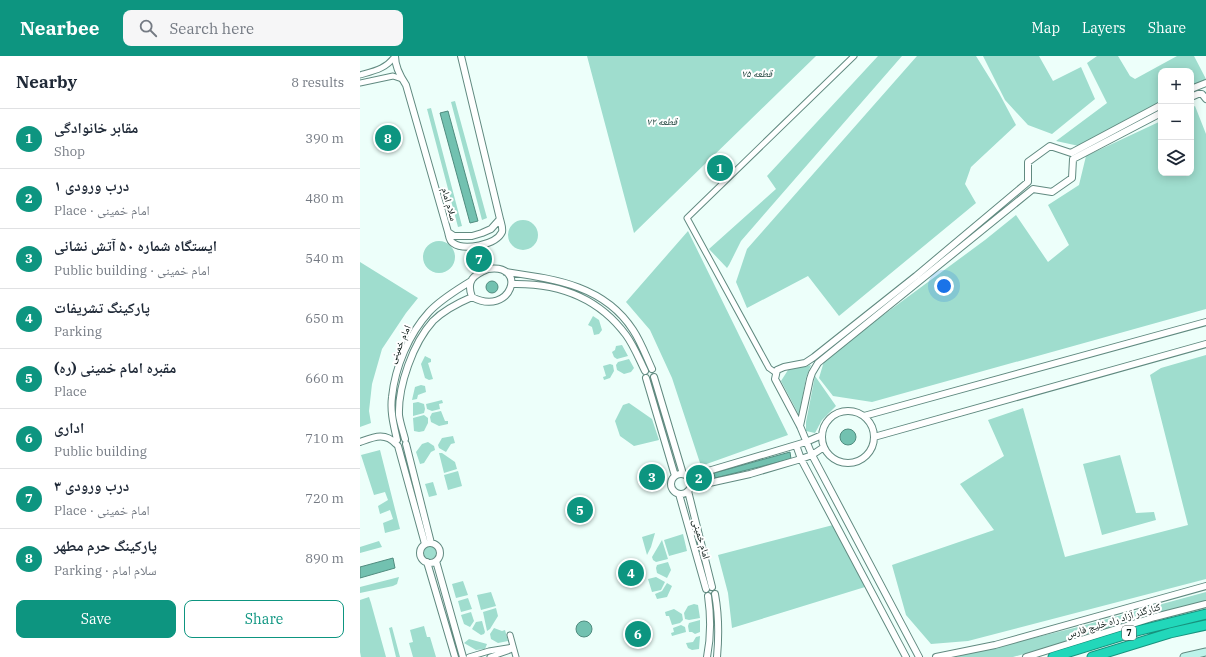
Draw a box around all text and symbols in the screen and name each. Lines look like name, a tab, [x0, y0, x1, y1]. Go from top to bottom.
search box	[123, 10, 403, 46]
text: Nearbee	[20, 16, 99, 40]
icon: search	[137, 17, 159, 39]
text: Search here	[169, 19, 254, 38]
text: Map	[1032, 19, 1060, 37]
text: Layers	[1082, 19, 1126, 37]
text: Share	[1148, 19, 1186, 37]
park label: قطعه ۷۵	[742, 67, 773, 80]
map controls	[1158, 68, 1194, 176]
button: +	[1158, 68, 1194, 104]
text: Nearby	[16, 71, 77, 93]
text: 8 results	[291, 74, 344, 91]
button: −	[1158, 104, 1194, 140]
park label: قطعه ۷۲	[647, 115, 678, 128]
text: مقابر خانوادگی	[54, 118, 138, 137]
pin: 8	[375, 123, 401, 153]
text: 1	[25, 130, 33, 147]
text: 390 m	[305, 130, 344, 147]
button: layers	[1158, 140, 1194, 176]
text: Shop	[54, 143, 85, 160]
pin: 1	[707, 153, 733, 183]
text: درب ورودی ۱	[54, 176, 129, 195]
street label: سلام امام	[438, 186, 461, 223]
text: 2	[25, 190, 33, 207]
text: 480 m	[305, 190, 344, 207]
text: Place · امام خمینی	[54, 202, 150, 219]
text: ایستگاه شماره ۵۰ آتش نشانی	[54, 236, 217, 255]
pin: 7	[466, 244, 492, 274]
text: 3	[25, 250, 33, 267]
text: 540 m	[305, 250, 344, 267]
text: Public building · امام خمینی	[54, 262, 210, 279]
your location	[934, 276, 954, 296]
text: پارکینگ تشریفات	[54, 298, 150, 317]
text: 4	[25, 310, 33, 327]
text: 650 m	[305, 310, 344, 327]
text: Parking	[54, 323, 102, 340]
street label: امام خمینی	[385, 323, 415, 366]
text: مقبره امام خمینی (ره)	[54, 358, 176, 377]
text: 5	[25, 370, 33, 387]
text: 660 m	[305, 370, 344, 387]
text: Place	[54, 383, 87, 400]
text: اداری	[54, 418, 84, 437]
text: 6	[25, 430, 33, 447]
text: 710 m	[305, 430, 344, 447]
text: Public building	[54, 443, 147, 460]
pin: 3	[639, 462, 665, 492]
pin: 2	[686, 463, 712, 493]
text: درب ورودی ۳	[54, 476, 129, 495]
text: 7	[25, 490, 33, 507]
text: 720 m	[305, 490, 344, 507]
pin: 5	[567, 495, 593, 525]
text: Place · امام خمینی	[54, 502, 150, 519]
street label: امام خمینی	[689, 518, 713, 561]
text: پارکینگ حرم مطهر	[54, 536, 157, 555]
text: 8	[25, 550, 33, 567]
text: 890 m	[305, 550, 344, 567]
pin: 4	[618, 558, 644, 588]
text: Parking · سلام امام	[54, 562, 157, 579]
button: Save	[16, 600, 176, 638]
button: Share	[184, 600, 344, 638]
street label: کنارگذر آزاد راه خلیج فارس	[1064, 600, 1162, 641]
pin: 6	[625, 619, 651, 649]
road number: 7	[1122, 626, 1136, 640]

